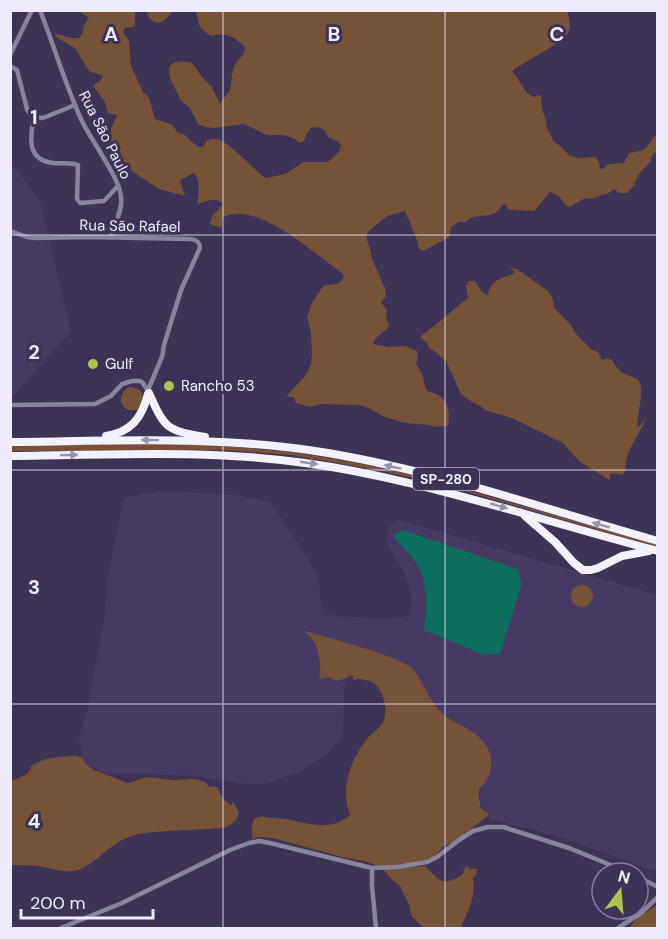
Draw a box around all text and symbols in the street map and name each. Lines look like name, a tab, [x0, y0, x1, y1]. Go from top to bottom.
text: A	[104, 21, 118, 47]
text: B	[328, 21, 340, 47]
text: C	[550, 21, 564, 47]
street label: Rua São Paulo	[74, 87, 136, 183]
text: 1	[30, 104, 38, 130]
street label: Rua São Rafael	[79, 215, 181, 237]
text: 2	[28, 339, 40, 365]
place label: Gulf	[105, 354, 133, 374]
marker: Gulf	[86, 357, 100, 371]
place label: Rancho 53	[181, 376, 255, 396]
marker: Rancho 53	[162, 379, 176, 393]
one-way arrow	[140, 436, 159, 445]
one-way arrow	[59, 450, 78, 460]
one-way arrow	[300, 459, 319, 468]
one-way arrow	[384, 461, 403, 471]
road number: SP-280	[413, 468, 479, 490]
one-way arrow	[490, 502, 508, 512]
one-way arrow	[592, 520, 610, 529]
text: 3	[28, 574, 40, 600]
text: 4	[28, 808, 41, 834]
north arrow	[590, 861, 650, 921]
text: N	[615, 865, 633, 889]
scale bar	[21, 882, 153, 920]
text: 200 m	[30, 891, 86, 915]

